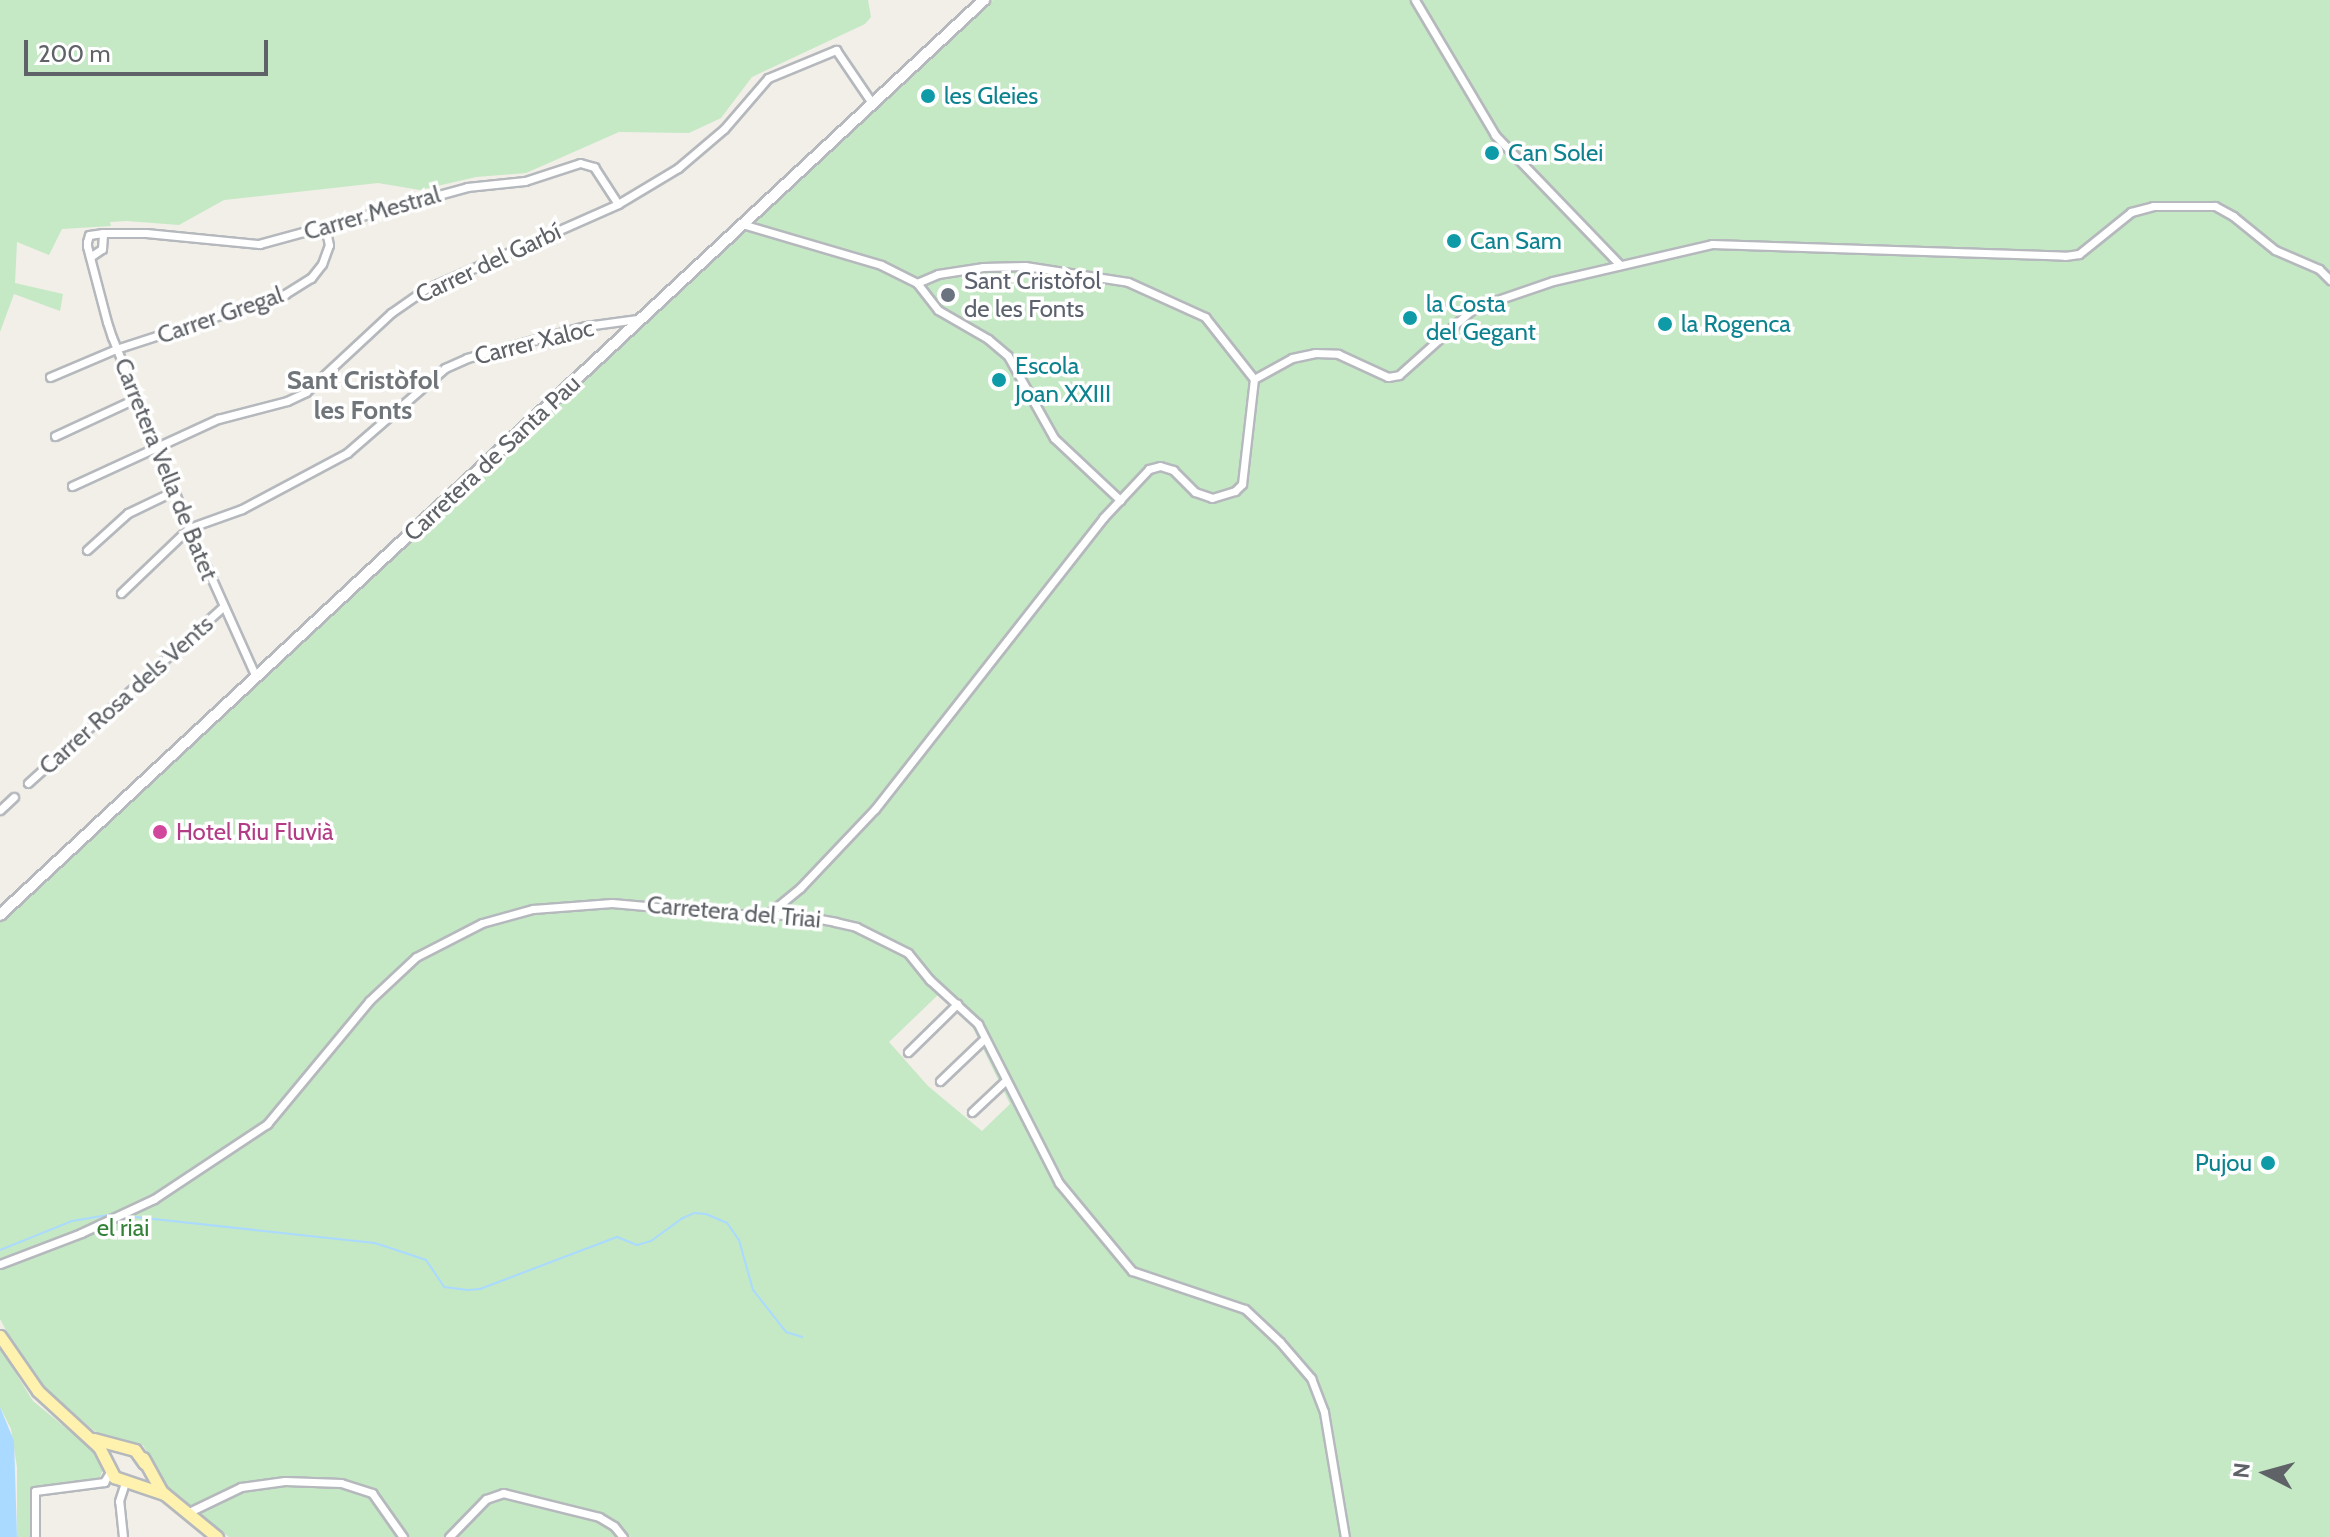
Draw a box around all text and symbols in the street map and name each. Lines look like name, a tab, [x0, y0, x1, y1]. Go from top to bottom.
scale bar	[28, 24, 272, 74]
text: 200 m	[38, 39, 111, 68]
place label: les Gleies	[944, 82, 1038, 110]
marker: les Gleies	[919, 87, 937, 105]
place label: Can Solei	[1508, 139, 1603, 167]
marker: Can Solei	[1483, 144, 1501, 162]
street label: Carrer Mestral	[300, 180, 444, 246]
street label: Carrer del Garbí	[411, 217, 565, 309]
place label: Can Sam	[1470, 227, 1562, 255]
marker: Can Sam	[1445, 232, 1463, 250]
place label: Sant Cristòfol de les Fonts	[964, 267, 1101, 323]
street label: Carrer Gregal	[153, 280, 287, 350]
marker: Sant Cristòfol de les Fonts	[939, 286, 957, 304]
place label: la Costa del Gegant	[1426, 290, 1536, 346]
marker: la Costa del Gegant	[1401, 309, 1419, 327]
place label: la Rogenca	[1681, 310, 1791, 338]
street label: Carrer Xaloc	[471, 313, 597, 371]
marker: la Rogenca	[1656, 315, 1674, 333]
place label: Escola Joan XXIII	[1015, 352, 1111, 408]
street label: Carretera Vella de Batet	[108, 354, 224, 584]
district label: Sant Cristòfol les Fonts	[287, 365, 439, 426]
street label: Carretera de Santa Pau	[398, 369, 586, 547]
marker: Escola Joan XXIII	[990, 371, 1008, 389]
street label: Carrer Rosa dels Vents	[33, 609, 219, 781]
place label: Hotel Riu Fluvià	[176, 818, 334, 846]
marker: Hotel Riu Fluvià	[151, 823, 169, 841]
street label: Carretera del Triai	[646, 890, 822, 934]
place label: Pujou	[2195, 1149, 2252, 1177]
marker: Pujou	[2259, 1154, 2277, 1172]
park label: el riai	[97, 1214, 149, 1242]
north arrow	[2226, 1433, 2306, 1513]
text: N	[2227, 1461, 2256, 1480]

